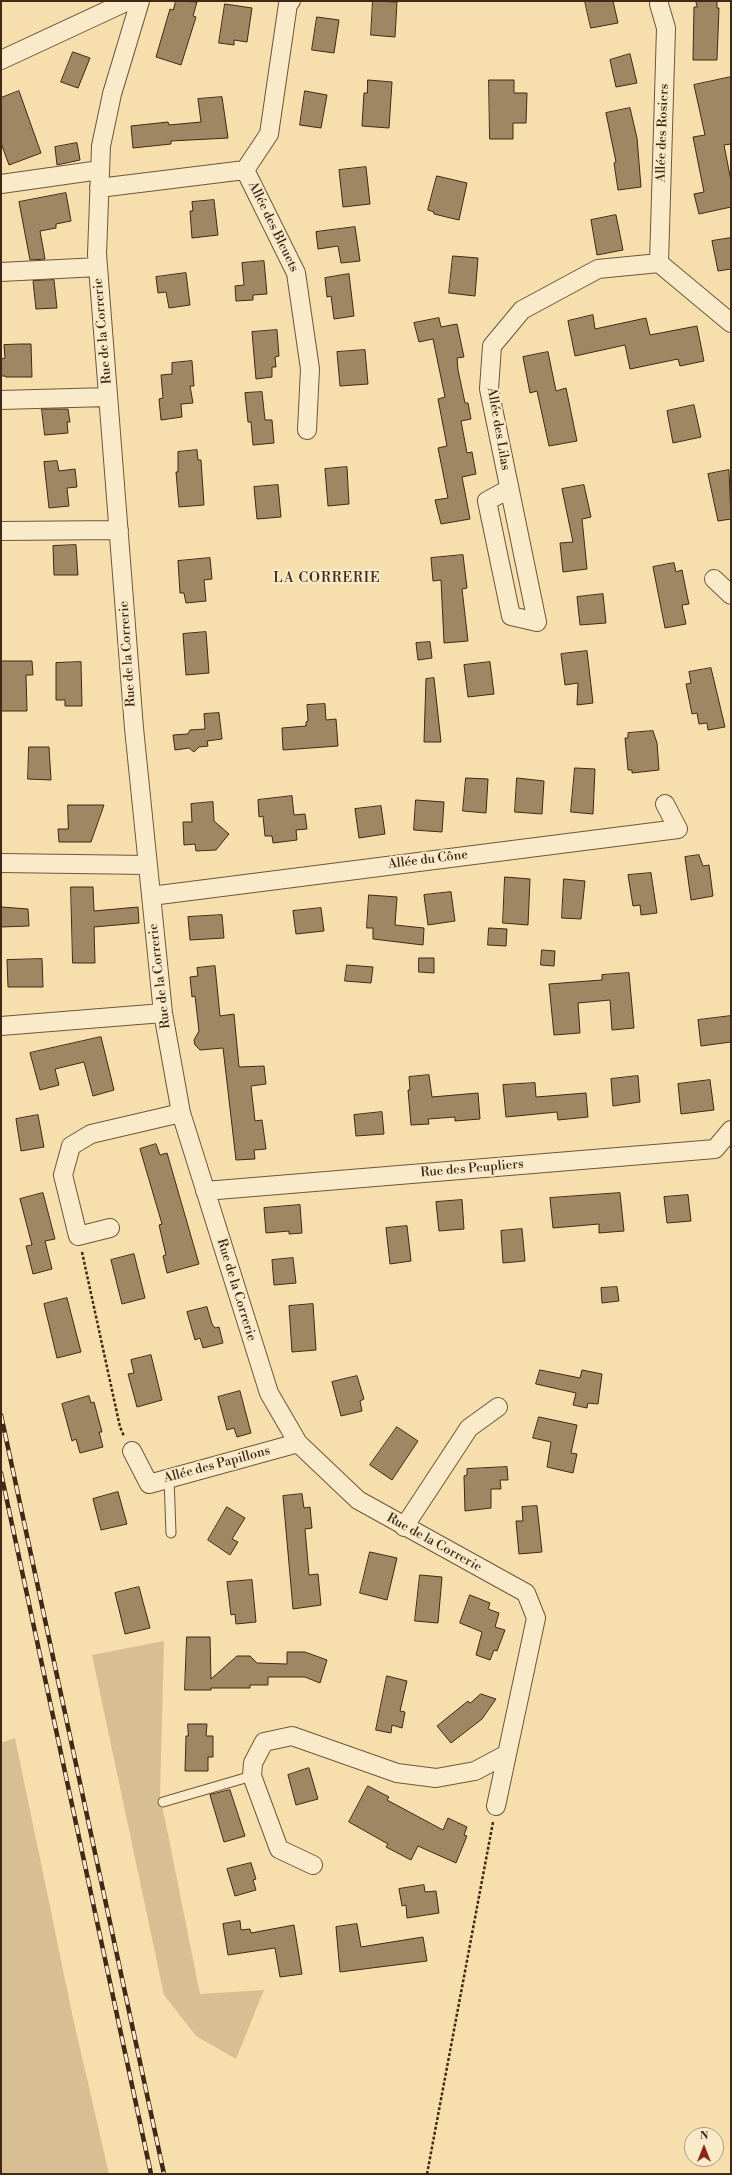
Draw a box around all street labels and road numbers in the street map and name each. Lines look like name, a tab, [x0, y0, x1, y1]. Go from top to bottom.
street label: Allée des Rosiers	[653, 83, 673, 183]
street label: Allée des Bleuets	[244, 179, 302, 275]
street label: Rue de la Correrie	[91, 277, 115, 385]
street label: Allée des Lilas	[483, 386, 513, 472]
street label: Rue de la Correrie	[117, 600, 139, 708]
street label: Allée du Cône	[387, 847, 469, 873]
street label: Rue de la Correrie	[146, 922, 174, 1030]
street label: Rue des Peupliers	[420, 1157, 524, 1181]
street label: Rue de la Correrie	[213, 1237, 259, 1343]
street label: Allée des Papillons	[162, 1443, 272, 1487]
street label: Rue de la Correrie	[384, 1510, 484, 1576]

